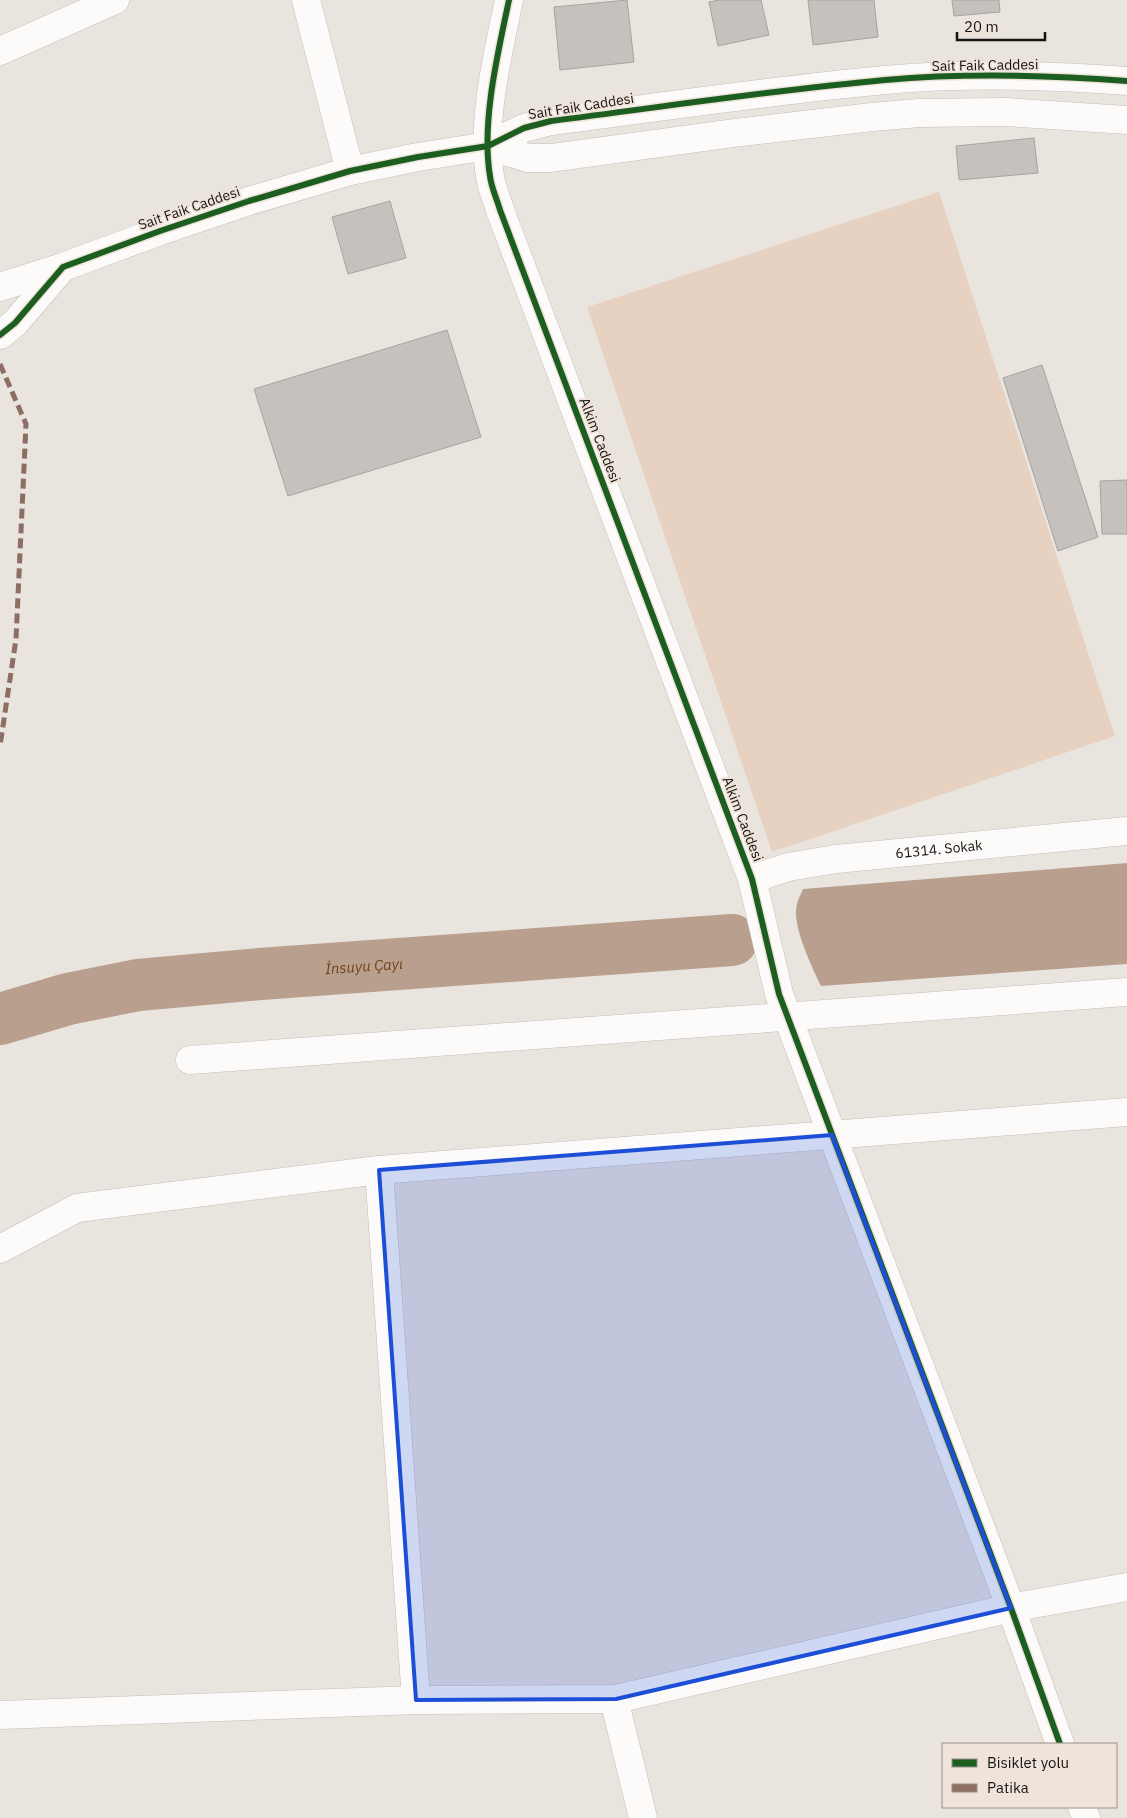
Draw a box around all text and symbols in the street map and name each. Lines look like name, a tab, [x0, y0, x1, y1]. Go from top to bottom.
scale bar	[957, 10, 1044, 42]
text: 20 m	[964, 17, 999, 36]
street label: Sait Faik Caddesi	[932, 55, 1038, 75]
street label: Sait Faik Caddesi	[527, 89, 635, 123]
street label: Sait Faik Caddesi	[136, 182, 242, 234]
street label: Alkim Caddesi	[576, 395, 624, 485]
street label: Alkim Caddesi	[719, 774, 767, 864]
street label: 61314. Sokak	[895, 836, 984, 862]
water label: İnsuyu Çayı	[324, 954, 403, 978]
legend	[942, 1743, 1117, 1808]
text: Bisiklet yolu	[987, 1753, 1069, 1772]
text: Patika	[987, 1778, 1029, 1797]

